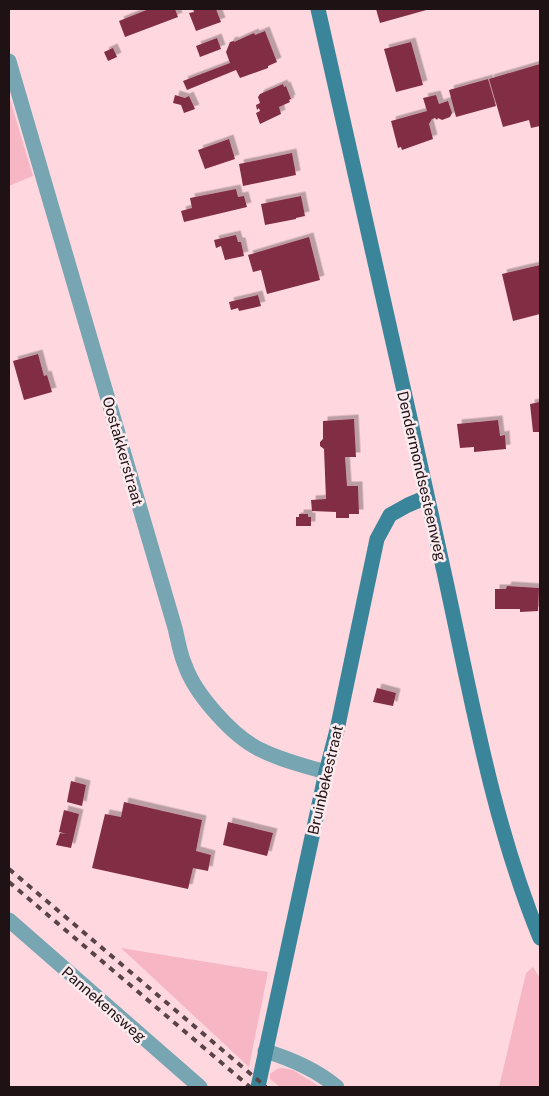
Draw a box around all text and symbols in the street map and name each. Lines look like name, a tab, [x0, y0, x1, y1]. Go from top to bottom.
street label: Dendermondsesteenweg	[394, 389, 450, 563]
street label: Oostakkerstraat	[99, 395, 147, 508]
street label: Bruinbekestraat	[304, 723, 346, 837]
street label: Pannekensweg	[59, 963, 149, 1045]

